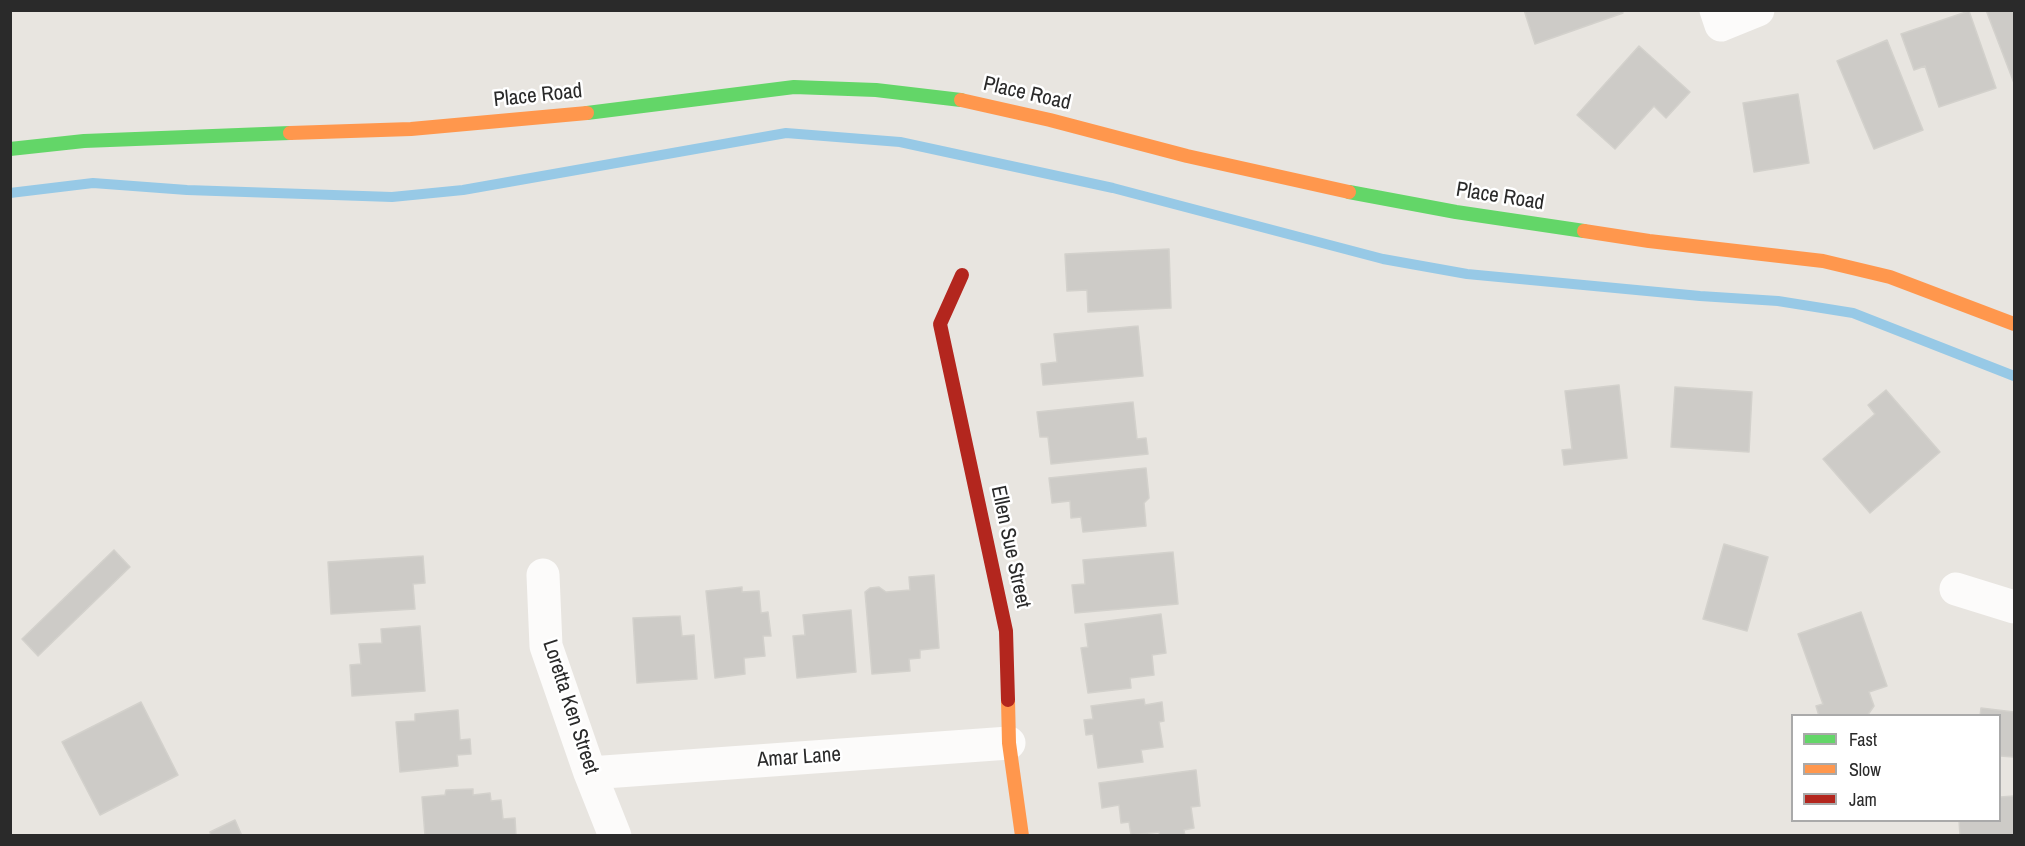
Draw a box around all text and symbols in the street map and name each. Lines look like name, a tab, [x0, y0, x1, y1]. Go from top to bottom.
street label: Place Road	[981, 72, 1073, 116]
street label: Place Road	[492, 79, 584, 113]
street label: Place Road	[1454, 178, 1546, 216]
street label: Ellen Sue Street	[985, 484, 1035, 610]
street label: Loretta Ken Street	[536, 637, 604, 777]
legend	[1791, 714, 2001, 822]
text: Fast	[1849, 727, 1877, 752]
street label: Amar Lane	[756, 742, 842, 774]
text: Slow	[1849, 757, 1881, 782]
text: Jam	[1849, 787, 1877, 812]

